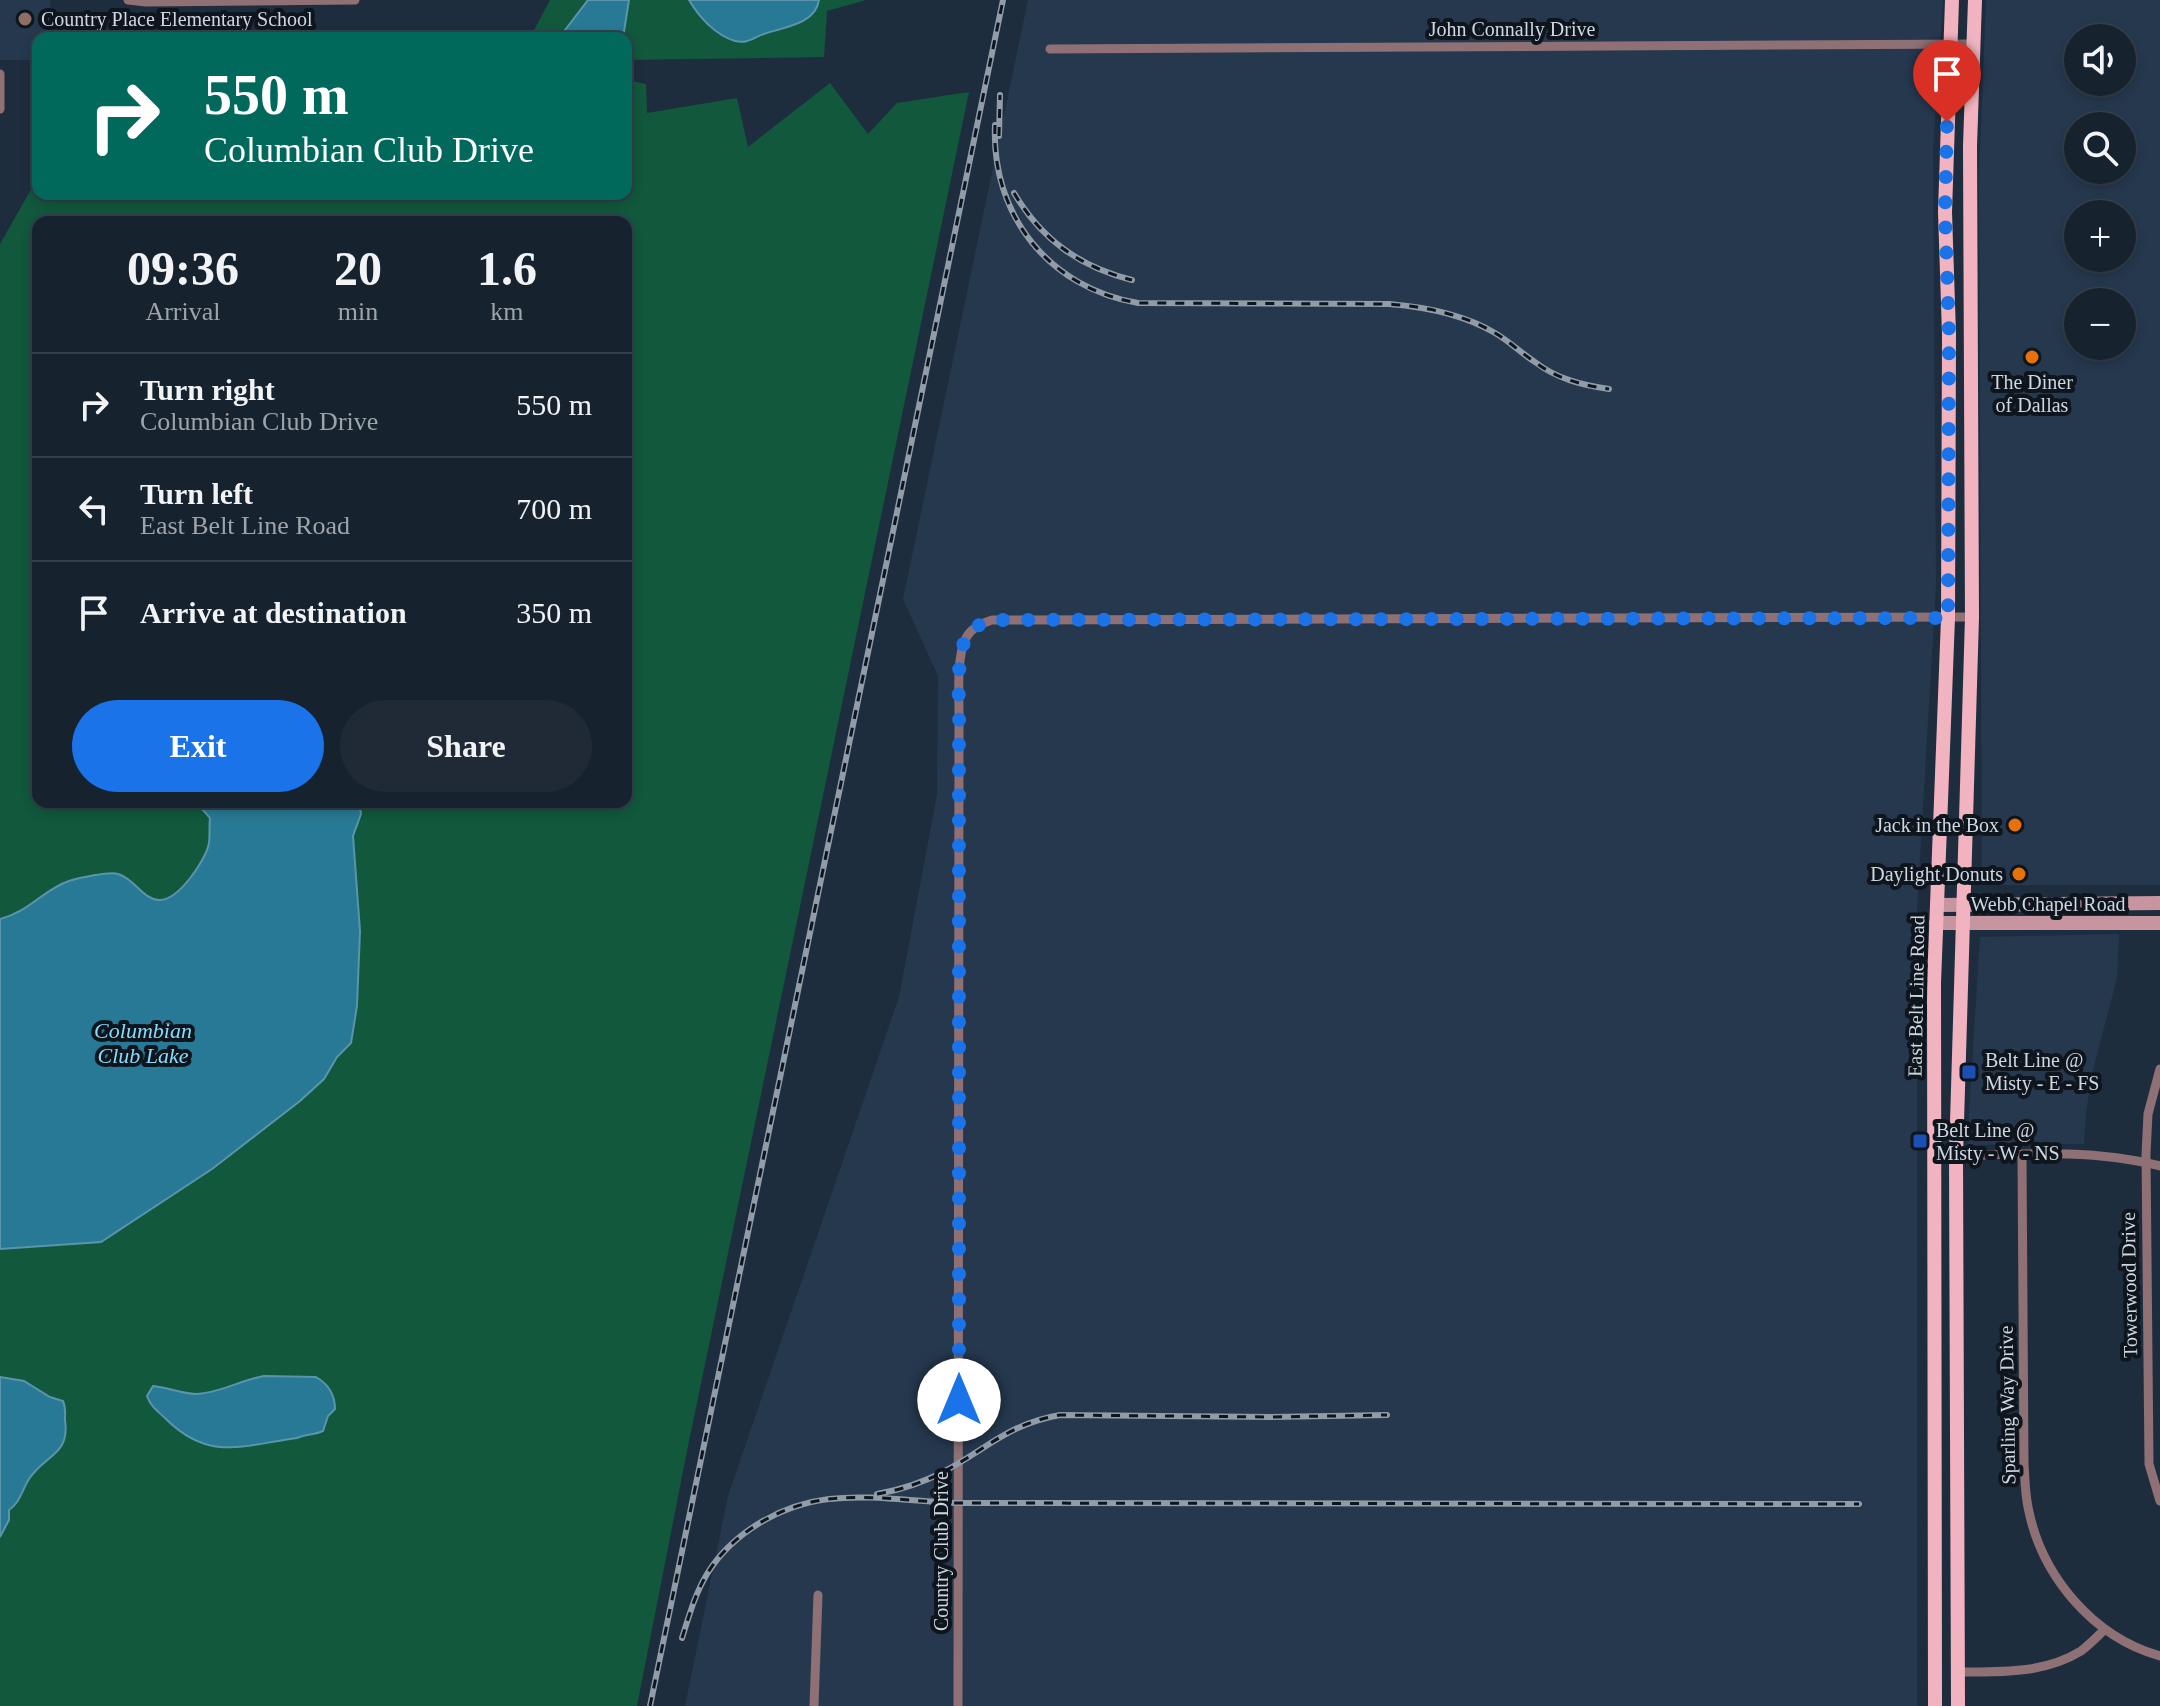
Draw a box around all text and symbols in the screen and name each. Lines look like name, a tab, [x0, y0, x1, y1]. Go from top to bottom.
place label: Country Place Elementary School	[41, 8, 313, 31]
marker: Country Place Elementary School	[16, 10, 34, 28]
street label: John Connally Drive	[1429, 18, 1595, 41]
map controls	[2064, 24, 2136, 360]
button: sound	[2064, 24, 2136, 96]
pin	[1913, 40, 1981, 122]
icon: arrive	[1925, 52, 1969, 96]
icon: right	[72, 64, 176, 168]
text: 550 m	[204, 64, 349, 126]
button: search	[2064, 112, 2136, 184]
text: Columbian Club Drive	[204, 130, 534, 170]
button: +	[2064, 200, 2136, 272]
text: 09:36	[127, 242, 239, 295]
text: 20	[334, 242, 382, 295]
text: 1.6	[477, 242, 537, 295]
button: −	[2064, 288, 2136, 360]
text: Arrival	[145, 297, 221, 326]
text: min	[338, 297, 378, 326]
text: km	[490, 297, 524, 326]
marker: The Diner of Dallas	[2023, 348, 2041, 366]
place label: The Diner of Dallas	[1991, 371, 2073, 416]
text: Turn right	[140, 373, 275, 406]
icon: right	[72, 383, 116, 427]
text: 550 m	[516, 388, 592, 421]
text: Columbian Club Drive	[140, 407, 378, 436]
text: Turn left	[140, 477, 253, 510]
icon: left	[72, 487, 116, 531]
text: 700 m	[516, 492, 592, 525]
text: East Belt Line Road	[140, 511, 350, 540]
icon: arrive	[72, 591, 116, 635]
text: Arrive at destination	[140, 596, 407, 629]
text: 350 m	[516, 596, 592, 629]
button: Exit	[72, 700, 324, 792]
button: Share	[340, 700, 592, 792]
place label: Jack in the Box	[1875, 814, 1999, 836]
marker: Jack in the Box	[2006, 816, 2024, 834]
place label: Daylight Donuts	[1870, 863, 2003, 886]
marker: Daylight Donuts	[2010, 865, 2028, 883]
street label: Webb Chapel Road	[1970, 893, 2126, 916]
street label: East Belt Line Road	[1904, 915, 1928, 1077]
water label: Columbian Club Lake	[94, 1018, 192, 1068]
place label: Belt Line @ Misty - E - FS	[1985, 1049, 2099, 1095]
marker: Belt Line @ Misty - E - FS	[1960, 1063, 1978, 1081]
place label: Belt Line @ Misty - W - NS	[1936, 1119, 2060, 1165]
marker: Belt Line @ Misty - W - NS	[1911, 1132, 1929, 1150]
street label: Towerwood Drive	[2117, 1212, 2141, 1358]
street label: Sparling Way Drive	[1995, 1325, 2020, 1485]
position arrow	[917, 1358, 1001, 1442]
street label: Country Club Drive	[930, 1471, 953, 1631]

